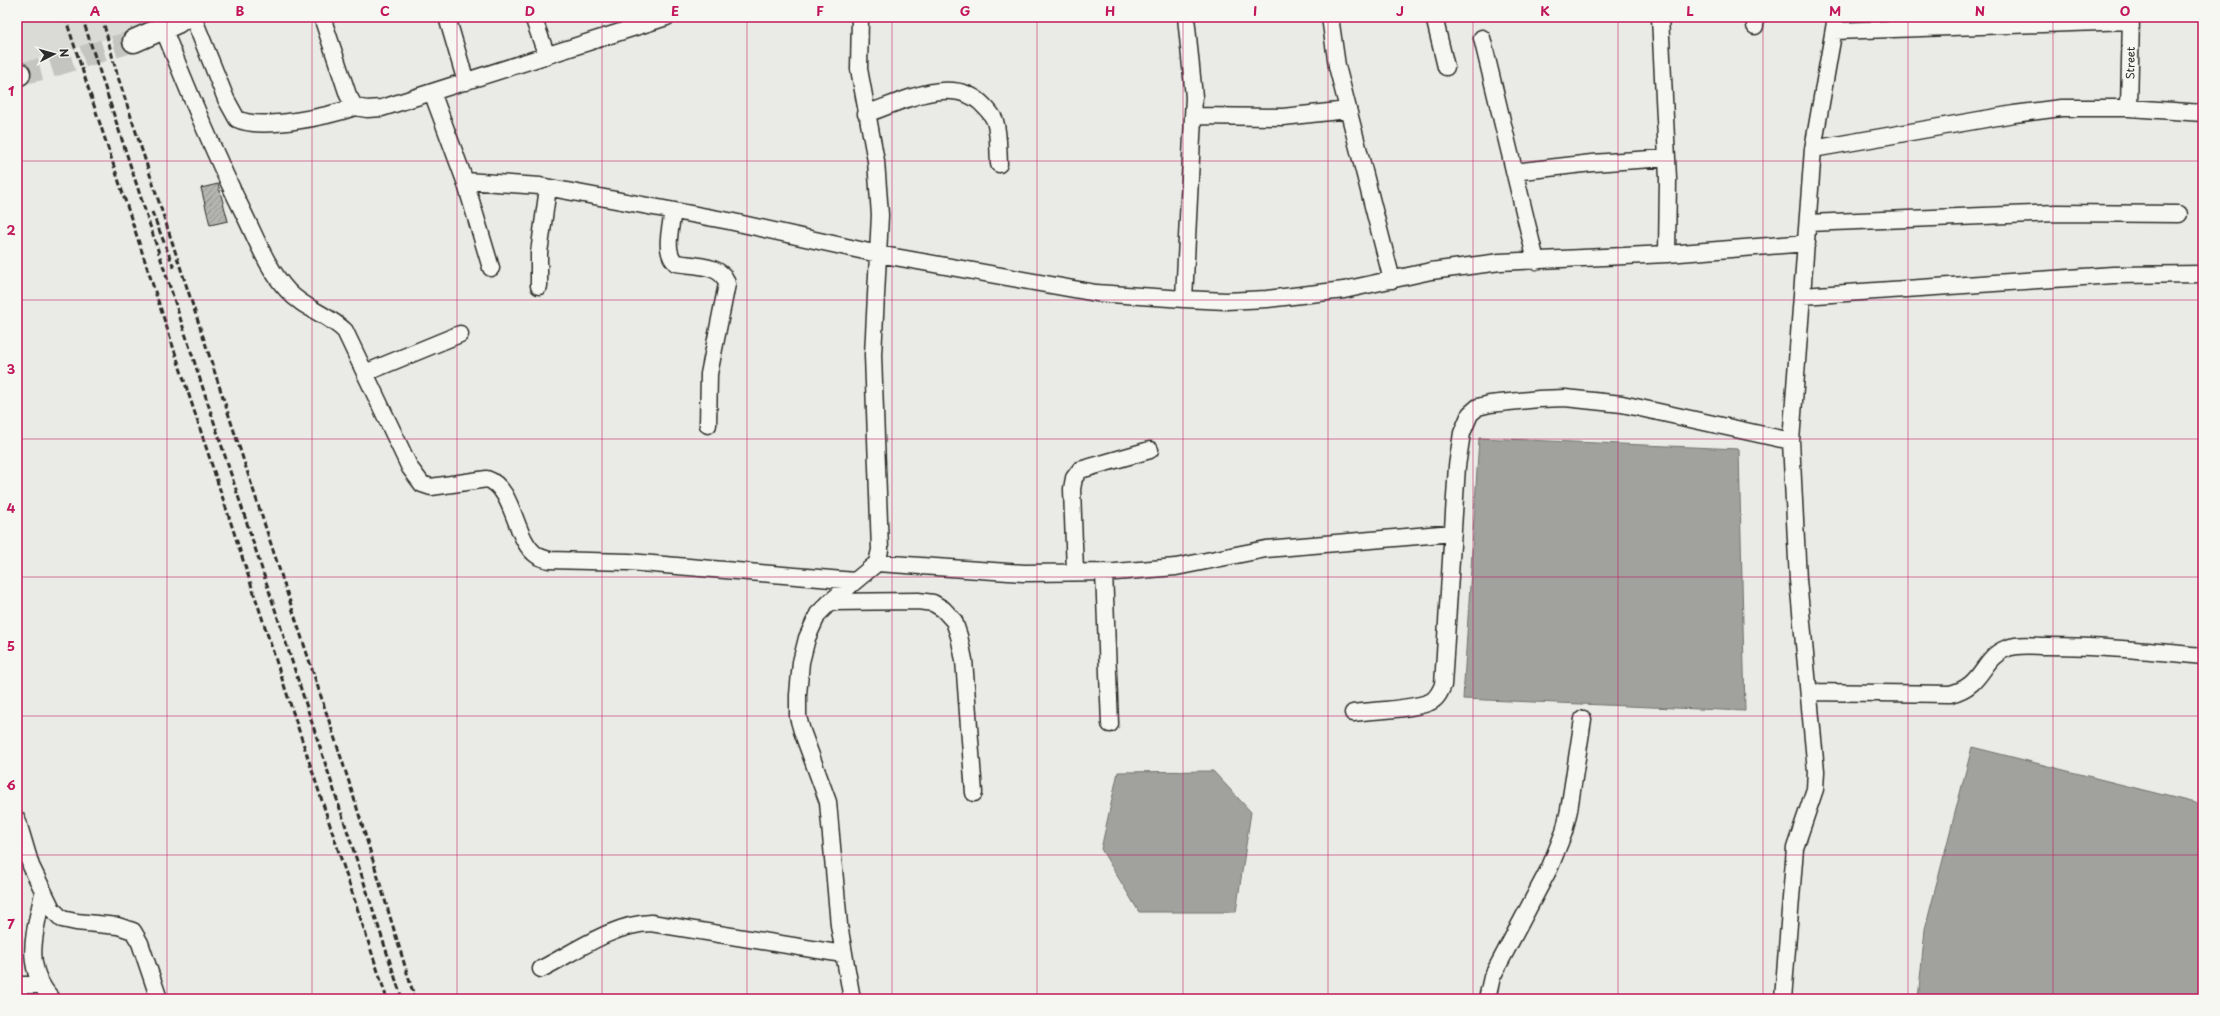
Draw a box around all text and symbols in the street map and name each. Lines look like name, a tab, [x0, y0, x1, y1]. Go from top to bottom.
text: A	[90, 1, 100, 20]
text: B	[236, 1, 245, 20]
text: C	[380, 1, 390, 20]
text: D	[525, 1, 535, 20]
text: E	[671, 1, 679, 20]
text: F	[816, 1, 824, 20]
text: G	[960, 1, 970, 20]
text: H	[1105, 1, 1115, 20]
text: I	[1253, 1, 1257, 20]
text: J	[1396, 1, 1404, 20]
text: K	[1540, 1, 1550, 20]
text: L	[1686, 1, 1694, 20]
text: M	[1829, 1, 1841, 20]
text: N	[1975, 1, 1985, 20]
text: O	[2120, 1, 2130, 20]
north arrow	[34, 34, 74, 74]
street label: Street	[2121, 46, 2139, 80]
text: N	[56, 48, 73, 58]
text: 1	[8, 81, 14, 100]
text: 2	[6, 220, 16, 239]
text: 3	[7, 359, 16, 378]
text: 4	[7, 498, 16, 517]
text: 5	[7, 636, 15, 655]
text: 6	[6, 775, 16, 794]
text: 7	[7, 914, 15, 933]

